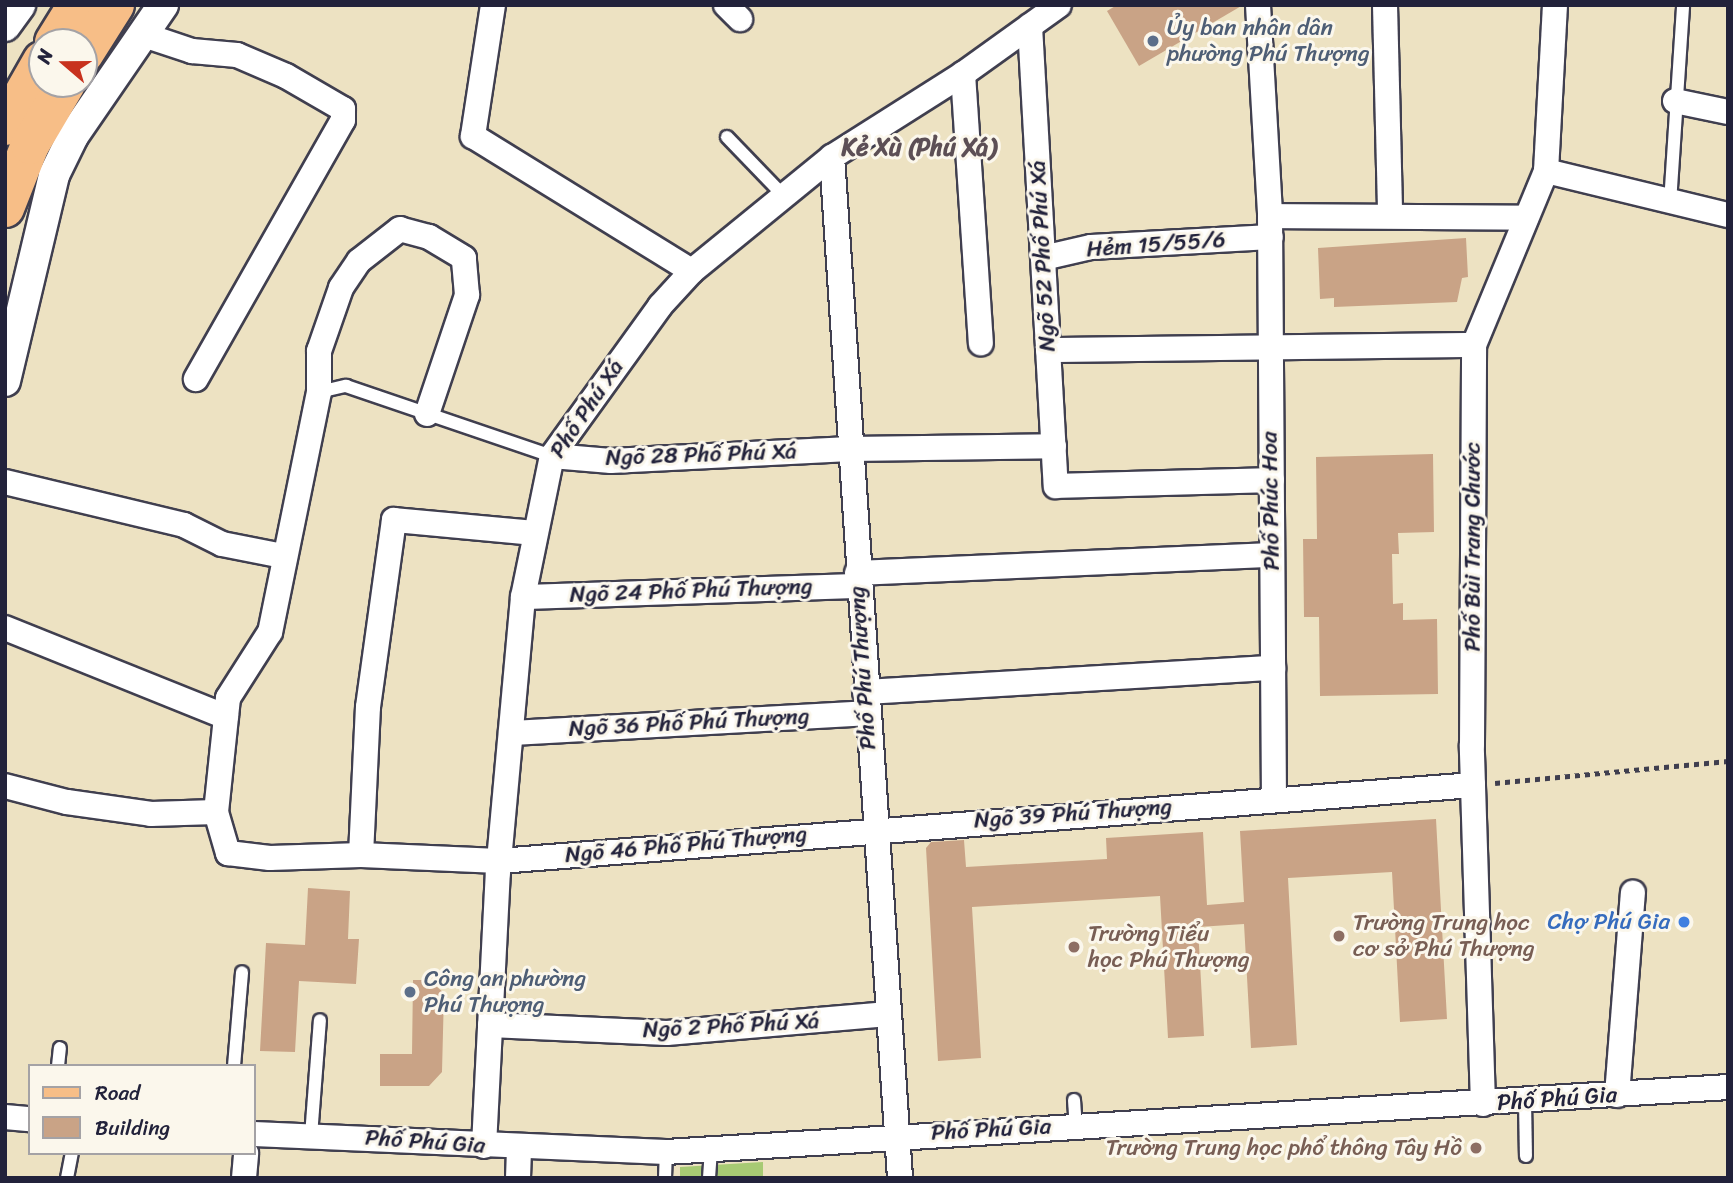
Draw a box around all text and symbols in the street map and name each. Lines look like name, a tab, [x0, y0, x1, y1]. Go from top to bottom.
place label: Ủy ban nhân dân phường Phú Thượng	[1167, 14, 1370, 68]
north arrow	[28, 28, 98, 98]
marker: Ủy ban nhân dân phường Phú Thượng	[1145, 33, 1161, 49]
text: N	[27, 45, 62, 68]
district label: Kẻ Xù (Phú Xá)	[841, 134, 997, 162]
street label: Ngõ 52 Phố Phú Xá	[1024, 160, 1062, 352]
street label: Hẻm 15/55/6	[1085, 226, 1227, 264]
street label: Phố Phú Xá	[544, 354, 630, 464]
street label: Phố Phúc Hoa	[1256, 431, 1286, 571]
street label: Ngõ 28 Phố Phú Xá	[605, 438, 797, 472]
street label: Phố Bùi Trang Chước	[1459, 442, 1487, 652]
street label: Ngõ 24 Phố Phú Thượng	[569, 573, 813, 609]
street label: Phố Phú Thượng	[843, 585, 883, 751]
street label: Ngõ 36 Phố Phú Thượng	[568, 703, 810, 743]
street label: Ngõ 39 Phú Thượng	[973, 793, 1173, 835]
street label: Ngõ 46 Phố Phú Thượng	[564, 821, 808, 869]
place label: Chợ Phú Gia	[1548, 908, 1670, 936]
place label: Trường Trung học cơ sở Phú Thượng	[1353, 909, 1535, 963]
marker: Chợ Phú Gia	[1676, 914, 1692, 930]
place label: Trường Tiểu học Phú Thượng	[1088, 920, 1250, 974]
marker: Trường Trung học cơ sở Phú Thượng	[1331, 928, 1347, 944]
marker: Trường Tiểu học Phú Thượng	[1066, 939, 1082, 955]
place label: Công an phường Phú Thượng	[424, 965, 586, 1019]
marker: Công an phường Phú Thượng	[402, 984, 418, 1000]
street label: Ngõ 2 Phố Phú Xá	[642, 1008, 820, 1044]
legend	[28, 1064, 256, 1155]
text: Road	[95, 1074, 140, 1112]
street label: Phố Phú Gia	[1496, 1081, 1618, 1117]
text: Building	[95, 1109, 170, 1147]
street label: Phố Phú Gia	[930, 1113, 1052, 1147]
street label: Phố Phú Gia	[364, 1124, 486, 1160]
place label: Trường Trung học phổ thông Tây Hồ	[1106, 1134, 1462, 1162]
marker: Trường Trung học phổ thông Tây Hồ	[1468, 1140, 1484, 1156]

